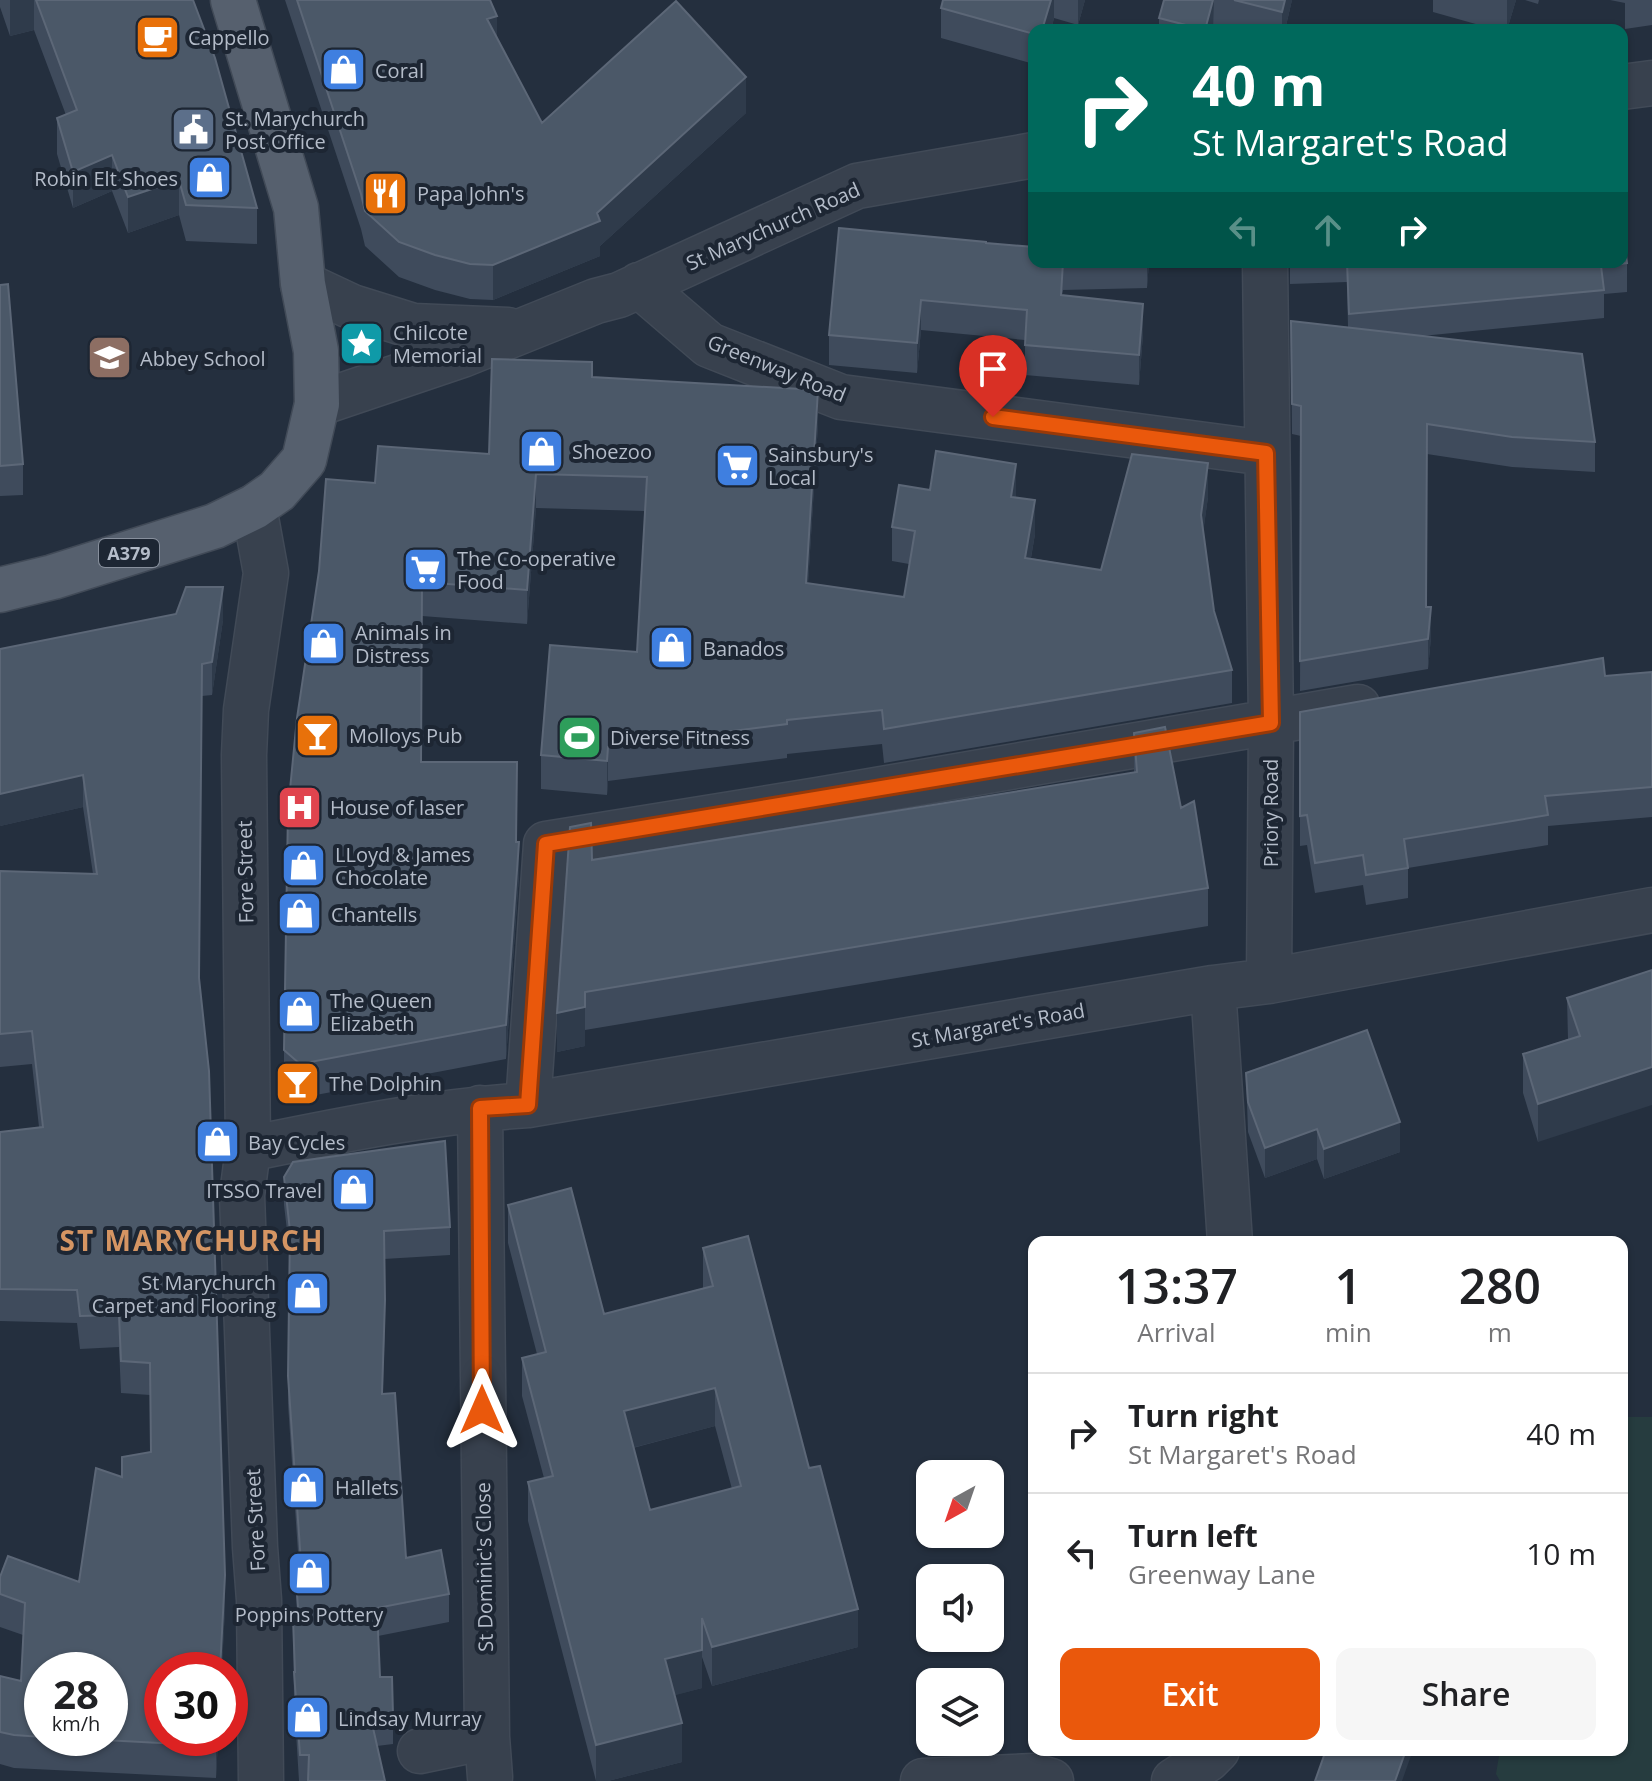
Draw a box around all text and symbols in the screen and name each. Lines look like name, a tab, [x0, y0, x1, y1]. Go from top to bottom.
cafe icon: Cappello	[133, 13, 181, 61]
place label: Cappello	[188, 24, 270, 51]
shop icon: Coral	[320, 46, 368, 94]
text: 40 m	[1192, 46, 1326, 122]
icon: right	[1060, 56, 1164, 160]
place label: Coral	[375, 57, 424, 84]
public building icon: St. Marychurch Post Office	[170, 105, 218, 153]
place label: St. Marychurch Post Office	[225, 105, 365, 155]
text: St Margaret's Road	[1192, 118, 1509, 167]
shop icon: Robin Elt Shoes	[185, 154, 233, 202]
place label: Robin Elt Shoes	[34, 165, 178, 192]
restaurant icon: Papa John's	[362, 169, 410, 217]
street label: St Marychurch Road	[682, 176, 864, 276]
place label: Papa John's	[417, 180, 525, 207]
icon: left	[1222, 208, 1266, 252]
icon: ahead	[1306, 208, 1350, 252]
icon: right	[1390, 208, 1434, 252]
place icon: Chilcote Memorial	[338, 319, 386, 367]
place label: Chilcote Memorial	[393, 319, 482, 369]
street label: Greenway Road	[704, 328, 850, 408]
school or university icon: Abbey School	[85, 334, 133, 382]
pin	[959, 335, 1027, 417]
place label: Abbey School	[140, 345, 266, 372]
icon: arrive	[971, 347, 1015, 391]
shop icon: Shoezoo	[517, 427, 565, 475]
place label: Shoezoo	[572, 438, 652, 465]
supermarket icon: Sainsbury's Local	[713, 441, 761, 489]
place label: Sainsbury's Local	[768, 441, 874, 491]
road number: A379	[99, 539, 159, 567]
supermarket icon: The Co-operative Food	[402, 545, 450, 593]
place label: The Co-operative Food	[457, 545, 616, 595]
shop icon: Animals in Distress	[300, 619, 348, 667]
place label: Animals in Distress	[355, 619, 452, 669]
shop icon: Banados	[648, 624, 696, 672]
place label: Banados	[703, 635, 784, 662]
bar icon: Molloys Pub	[294, 711, 342, 759]
sports icon: Diverse Fitness	[555, 713, 603, 761]
place label: Molloys Pub	[349, 722, 462, 749]
place label: Diverse Fitness	[610, 724, 750, 751]
street label: Priory Road	[1257, 759, 1284, 867]
hospital icon: House of laser	[275, 783, 323, 831]
place label: House of laser	[330, 794, 464, 821]
street label: Fore Street	[231, 820, 259, 924]
shop icon: LLoyd & James Chocolate	[280, 841, 328, 889]
place label: LLoyd & James Chocolate	[335, 841, 471, 891]
shop icon: Chantells	[276, 890, 324, 938]
place label: Chantells	[331, 901, 417, 928]
shop icon: The Queen Elizabeth	[275, 987, 323, 1035]
place label: The Queen Elizabeth	[330, 987, 432, 1037]
street label: St Margaret's Road	[909, 996, 1087, 1054]
bar icon: The Dolphin	[274, 1059, 322, 1107]
place label: The Dolphin	[329, 1070, 442, 1097]
shop icon: Bay Cycles	[193, 1118, 241, 1166]
place label: Bay Cycles	[248, 1129, 345, 1156]
shop icon: ITSSO Travel	[329, 1166, 377, 1214]
place label: ITSSO Travel	[206, 1177, 322, 1204]
district label: ST MARYCHURCH	[60, 1221, 324, 1259]
text: 13:37	[1115, 1253, 1238, 1318]
text: 1	[1335, 1253, 1362, 1318]
text: 280	[1459, 1253, 1541, 1318]
place label: St Marychurch Carpet and Flooring	[92, 1269, 276, 1319]
shop icon: St Marychurch Carpet and Flooring	[283, 1269, 331, 1317]
text: Arrival	[1137, 1314, 1216, 1350]
text: min	[1325, 1314, 1372, 1350]
text: m	[1488, 1314, 1512, 1350]
position arrow	[440, 1368, 524, 1452]
text: Turn right	[1128, 1395, 1279, 1436]
icon: right	[1060, 1411, 1104, 1455]
text: 40 m	[1526, 1413, 1596, 1454]
text: St Margaret's Road	[1128, 1436, 1357, 1472]
north arrow	[916, 1460, 1004, 1548]
map controls	[916, 1460, 1004, 1756]
shop icon: Hallets	[280, 1463, 328, 1511]
street label: Fore Street	[239, 1468, 271, 1572]
place label: Hallets	[335, 1474, 399, 1501]
street label: St Dominic's Close	[469, 1482, 499, 1652]
text: Turn left	[1128, 1515, 1258, 1556]
icon: left	[1060, 1531, 1104, 1575]
text: 10 m	[1526, 1533, 1596, 1574]
shop icon: Poppins Pottery	[285, 1550, 333, 1598]
text: Greenway Lane	[1128, 1556, 1316, 1592]
button: sound	[916, 1564, 1004, 1652]
place label: Poppins Pottery	[235, 1601, 384, 1628]
button: Exit	[1060, 1648, 1320, 1740]
button: Share	[1336, 1648, 1596, 1740]
speed limit sign: 30	[144, 1652, 248, 1756]
text: 28	[53, 1666, 99, 1721]
button: layers	[916, 1668, 1004, 1756]
shop icon: Lindsay Murray	[283, 1694, 331, 1742]
place label: Lindsay Murray	[338, 1705, 483, 1732]
text: km/h	[52, 1710, 100, 1737]

